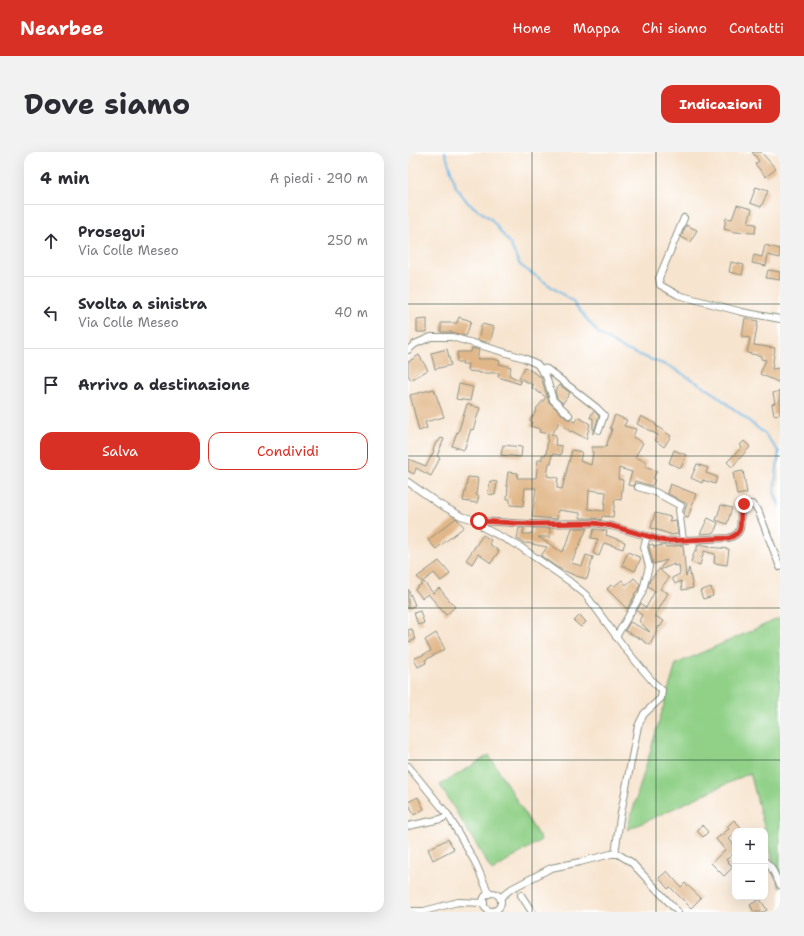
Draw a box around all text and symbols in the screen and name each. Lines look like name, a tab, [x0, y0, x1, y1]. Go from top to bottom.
text: Nearbee	[20, 16, 104, 41]
text: Home	[513, 19, 551, 37]
text: Mappa	[573, 19, 620, 37]
text: Chi siamo	[642, 19, 707, 37]
text: Contatti	[729, 19, 784, 37]
text: Dove siamo	[24, 85, 190, 123]
button: Indicazioni	[661, 85, 780, 123]
text: 4 min	[40, 167, 90, 189]
text: A piedi · 290 m	[270, 170, 368, 187]
text: Prosegui	[78, 222, 145, 242]
icon: ahead	[40, 230, 62, 252]
text: 250 m	[327, 232, 368, 249]
text: Via Colle Meseo	[78, 242, 179, 259]
text: Svolta a sinistra	[78, 294, 207, 314]
icon: left	[40, 302, 62, 324]
text: 40 m	[334, 304, 368, 321]
text: Via Colle Meseo	[78, 314, 179, 331]
icon: arrive	[40, 374, 62, 396]
text: Arrivo a destinazione	[78, 375, 250, 395]
button: Salva	[40, 432, 200, 470]
button: Condividi	[208, 432, 368, 470]
route end	[735, 495, 753, 513]
route start	[470, 512, 488, 530]
map controls	[732, 828, 768, 900]
button: +	[732, 828, 768, 864]
button: −	[732, 864, 768, 900]

